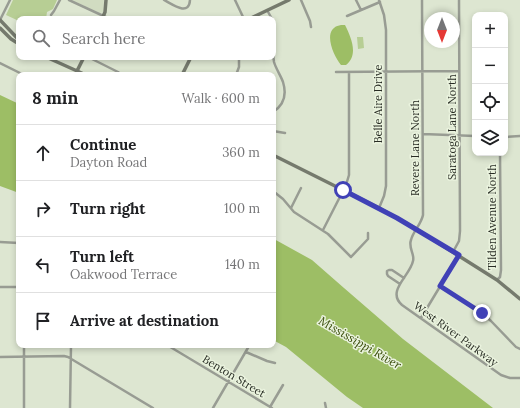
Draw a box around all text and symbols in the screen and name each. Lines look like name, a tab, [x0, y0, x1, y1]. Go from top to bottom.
north arrow	[424, 12, 460, 48]
map controls	[472, 12, 508, 156]
button: +	[472, 12, 508, 48]
search box	[16, 16, 276, 60]
icon: search	[30, 27, 52, 49]
text: Search here	[62, 29, 145, 48]
button: −	[472, 48, 508, 84]
street label: Belle Aire Drive	[371, 65, 385, 143]
street label: Saratoga Lane North	[445, 74, 459, 180]
button: locate	[472, 84, 508, 120]
text: 8 min	[32, 87, 78, 109]
text: Walk · 600 m	[182, 90, 260, 107]
street label: Revere Lane North	[408, 100, 422, 196]
button: layers	[472, 120, 508, 156]
text: Continue	[70, 135, 136, 154]
icon: ahead	[32, 142, 54, 164]
text: 360 m	[222, 144, 260, 161]
text: Dayton Road	[70, 154, 147, 171]
street label: Tilden Avenue North	[485, 164, 499, 270]
route start	[334, 181, 352, 199]
icon: right	[32, 198, 54, 220]
text: Turn right	[70, 199, 146, 218]
text: 100 m	[224, 200, 260, 217]
text: Turn left	[70, 247, 134, 266]
icon: left	[32, 254, 54, 276]
text: 140 m	[225, 256, 260, 273]
text: Oakwood Terrace	[70, 266, 177, 283]
street label: West River Parkway	[411, 299, 501, 369]
route end	[473, 304, 491, 322]
icon: arrive	[32, 310, 54, 332]
text: Arrive at destination	[70, 311, 219, 330]
water label: Mississippi River	[316, 313, 405, 373]
street label: Benton Street	[200, 352, 269, 401]

